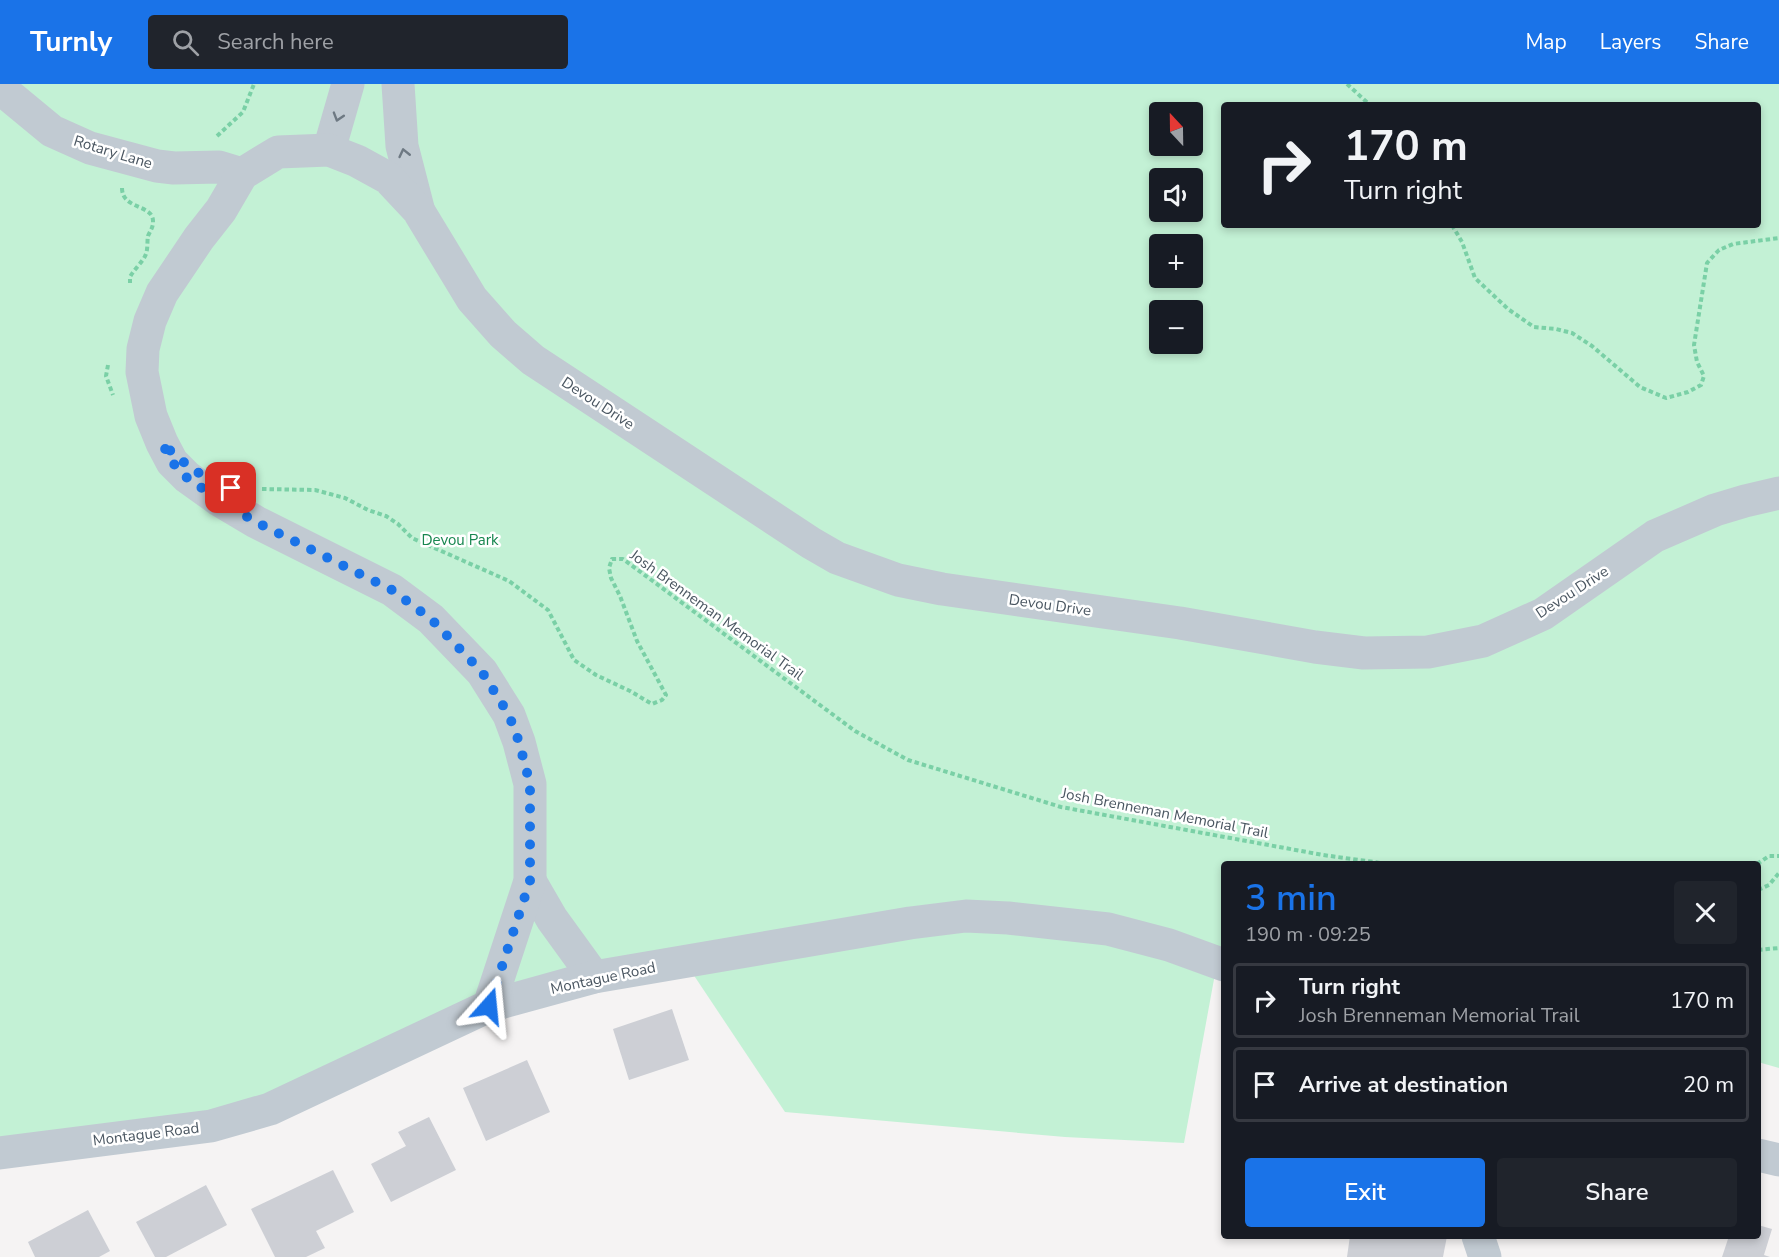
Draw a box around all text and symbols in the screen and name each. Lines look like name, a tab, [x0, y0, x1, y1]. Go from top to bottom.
search box	[148, 15, 568, 69]
text: Turnly	[30, 23, 112, 61]
icon: search	[169, 26, 202, 59]
text: Search here	[217, 27, 334, 57]
text: Map	[1525, 28, 1567, 56]
text: Layers	[1600, 28, 1661, 56]
text: Share	[1694, 28, 1749, 56]
north arrow	[1149, 102, 1203, 156]
map controls	[1149, 102, 1203, 354]
one-way arrow	[333, 111, 345, 122]
text: 170 m	[1344, 118, 1468, 175]
icon: right	[1245, 126, 1323, 204]
street label: Rotary Lane	[71, 131, 155, 173]
one-way arrow	[398, 148, 411, 158]
button: sound	[1149, 168, 1203, 222]
text: Turn right	[1344, 172, 1462, 209]
button: +	[1149, 234, 1203, 288]
button: −	[1149, 300, 1203, 354]
street label: Devou Drive	[558, 372, 638, 434]
pin	[205, 462, 256, 513]
icon: arrive	[214, 471, 247, 504]
park label: Devou Park	[421, 530, 499, 550]
street label: Josh Brenneman Memorial Trail	[625, 544, 808, 685]
street label: Devou Drive	[1532, 561, 1612, 623]
street label: Devou Drive	[1008, 589, 1092, 621]
street label: Josh Brenneman Memorial Trail	[1059, 783, 1271, 843]
text: 3 min	[1245, 874, 1337, 923]
button: close	[1674, 881, 1737, 944]
text: 190 m · 09:25	[1245, 921, 1371, 948]
street label: Montague Road	[549, 957, 657, 999]
text: Turn right	[1299, 972, 1400, 1002]
position arrow	[457, 974, 521, 1038]
icon: right	[1248, 984, 1281, 1017]
text: 170 m	[1670, 986, 1734, 1016]
text: Josh Brenneman Memorial Trail	[1299, 1002, 1580, 1029]
icon: arrive	[1248, 1068, 1281, 1101]
text: Arrive at destination	[1299, 1070, 1508, 1100]
text: 20 m	[1683, 1070, 1734, 1100]
street label: Montague Road	[92, 1118, 200, 1150]
button: Exit	[1245, 1158, 1485, 1227]
button: Share	[1497, 1158, 1737, 1227]

